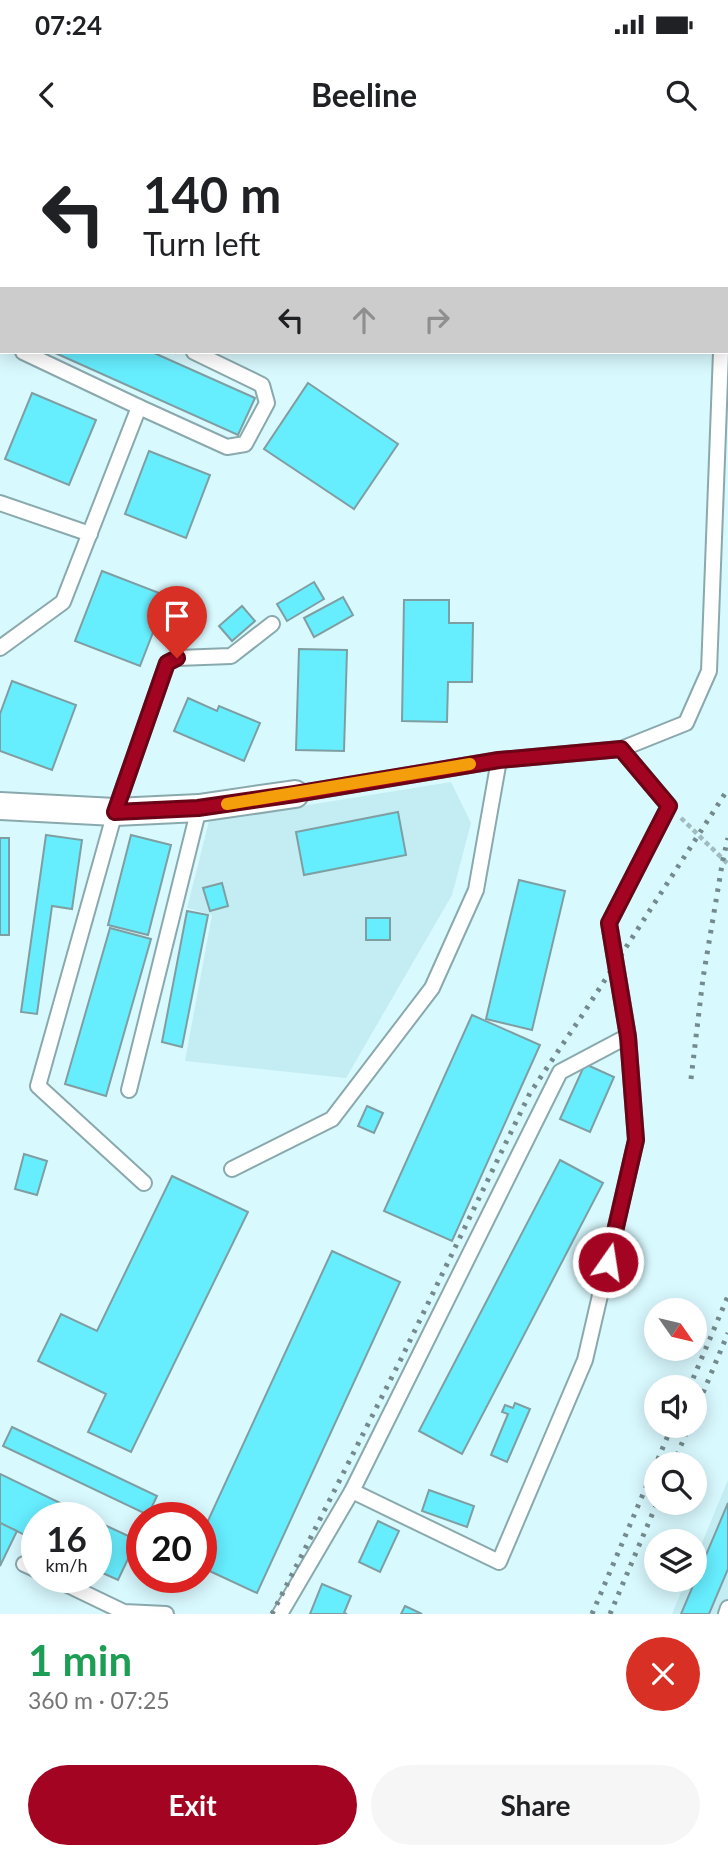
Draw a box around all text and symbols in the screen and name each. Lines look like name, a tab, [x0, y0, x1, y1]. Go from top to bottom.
text: 07:24	[35, 9, 102, 41]
text: Beeline	[311, 75, 417, 114]
icon: back	[28, 76, 66, 114]
icon: search	[662, 76, 700, 114]
text: 140 m	[143, 165, 281, 223]
icon: left	[28, 168, 119, 259]
text: Turn left	[143, 224, 260, 263]
icon: left	[272, 301, 310, 339]
icon: ahead	[345, 301, 383, 339]
icon: right	[418, 301, 456, 339]
pin	[147, 586, 207, 658]
icon: arrive	[158, 597, 196, 635]
position arrow	[571, 1225, 645, 1299]
north arrow	[644, 1298, 707, 1362]
map controls	[644, 1298, 707, 1592]
button: sound	[644, 1375, 707, 1438]
button: search	[644, 1452, 707, 1515]
speed limit sign: 20	[126, 1502, 217, 1593]
text: 16	[46, 1517, 87, 1559]
button: layers	[644, 1529, 707, 1592]
text: km/h	[45, 1554, 88, 1576]
text: 1 min	[28, 1635, 132, 1685]
button: close	[626, 1637, 700, 1711]
text: 360 m · 07:25	[28, 1686, 170, 1714]
button: Exit	[28, 1765, 357, 1845]
button: Share	[371, 1765, 700, 1845]

